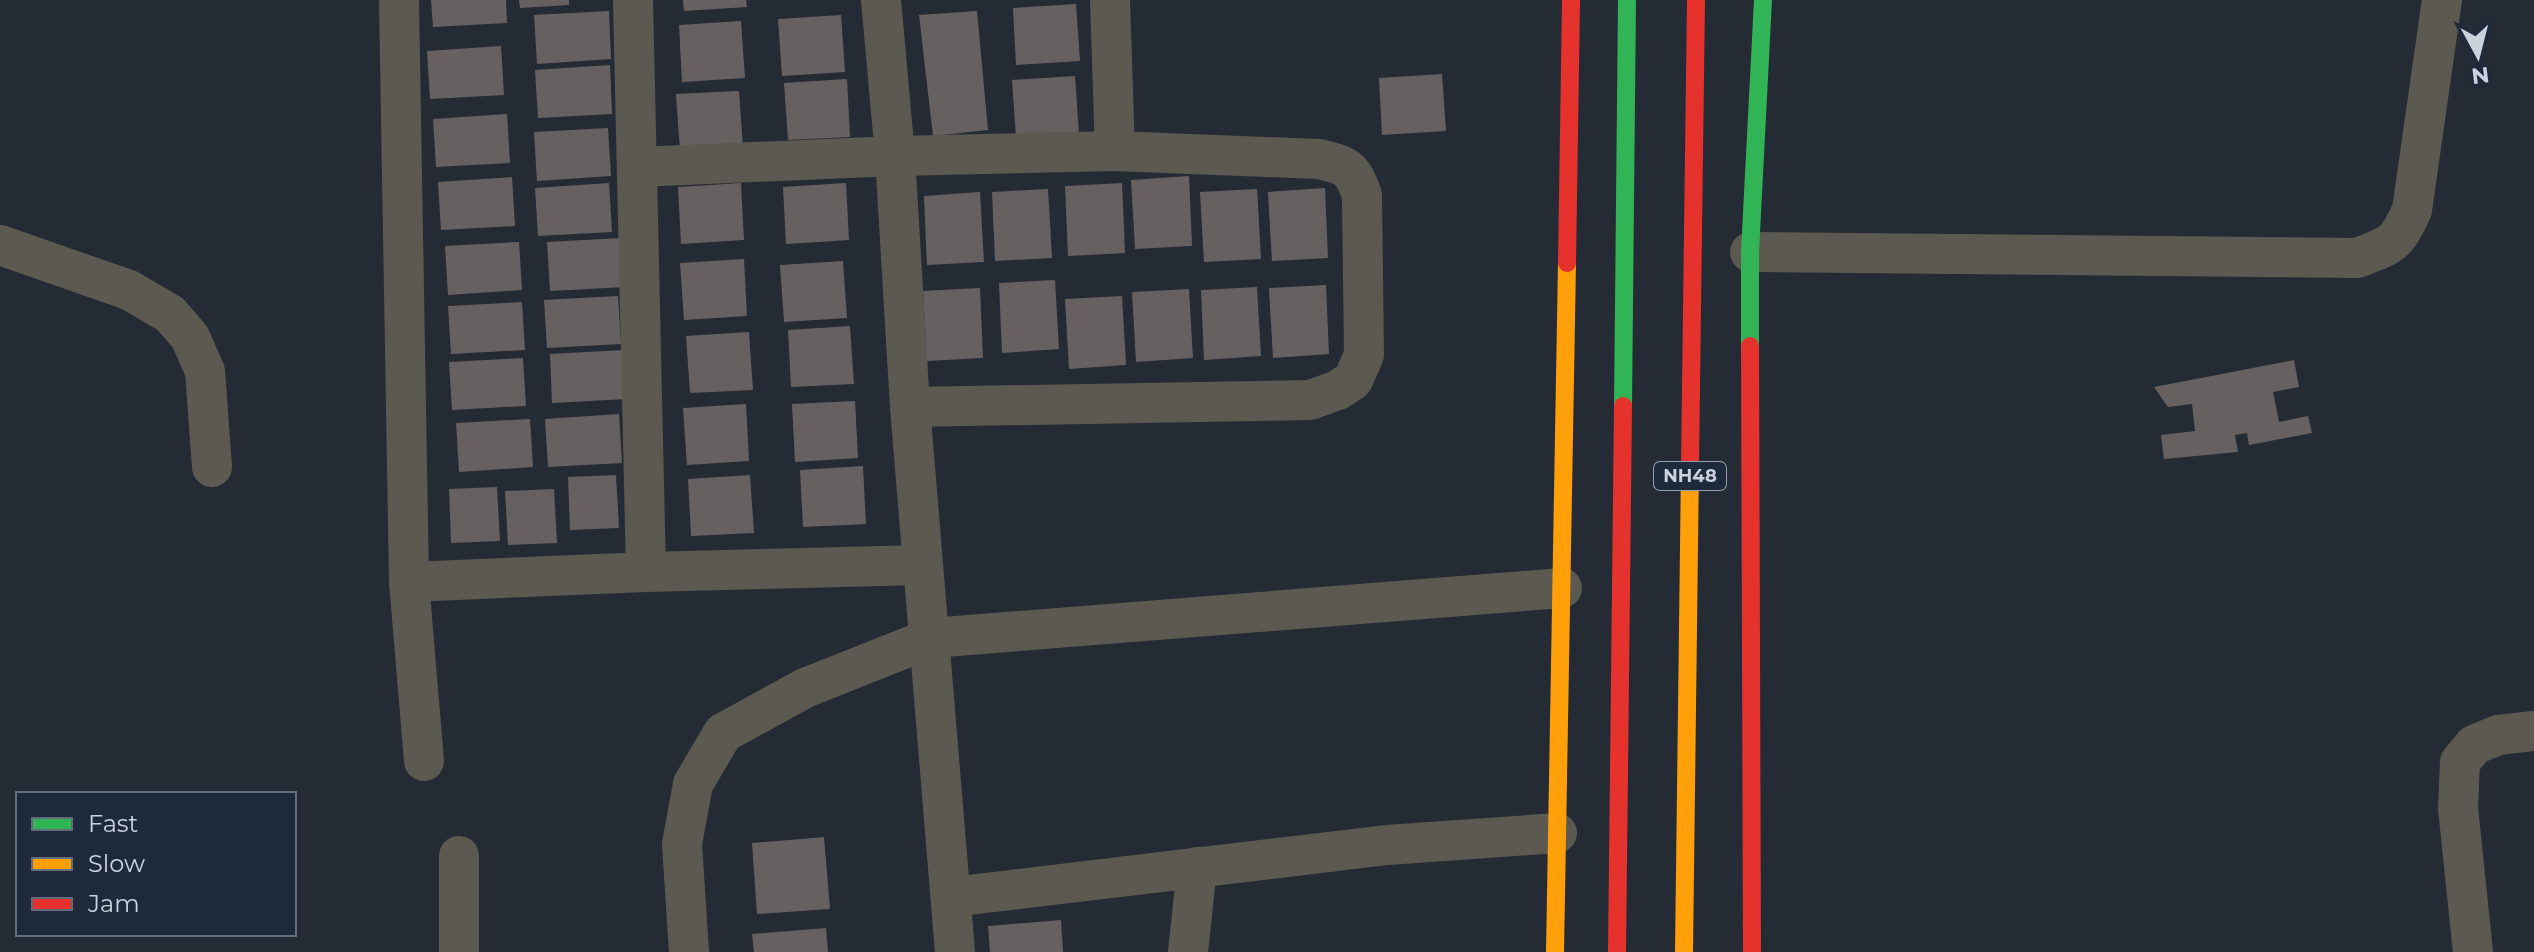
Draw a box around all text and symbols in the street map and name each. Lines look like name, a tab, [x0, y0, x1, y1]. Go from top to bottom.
north arrow	[2438, 16, 2518, 96]
text: N	[2470, 61, 2491, 90]
road number: NH48	[1654, 462, 1726, 490]
legend	[16, 792, 296, 936]
text: Fast	[88, 809, 139, 838]
text: Slow	[88, 849, 145, 878]
text: Jam	[87, 889, 140, 918]

